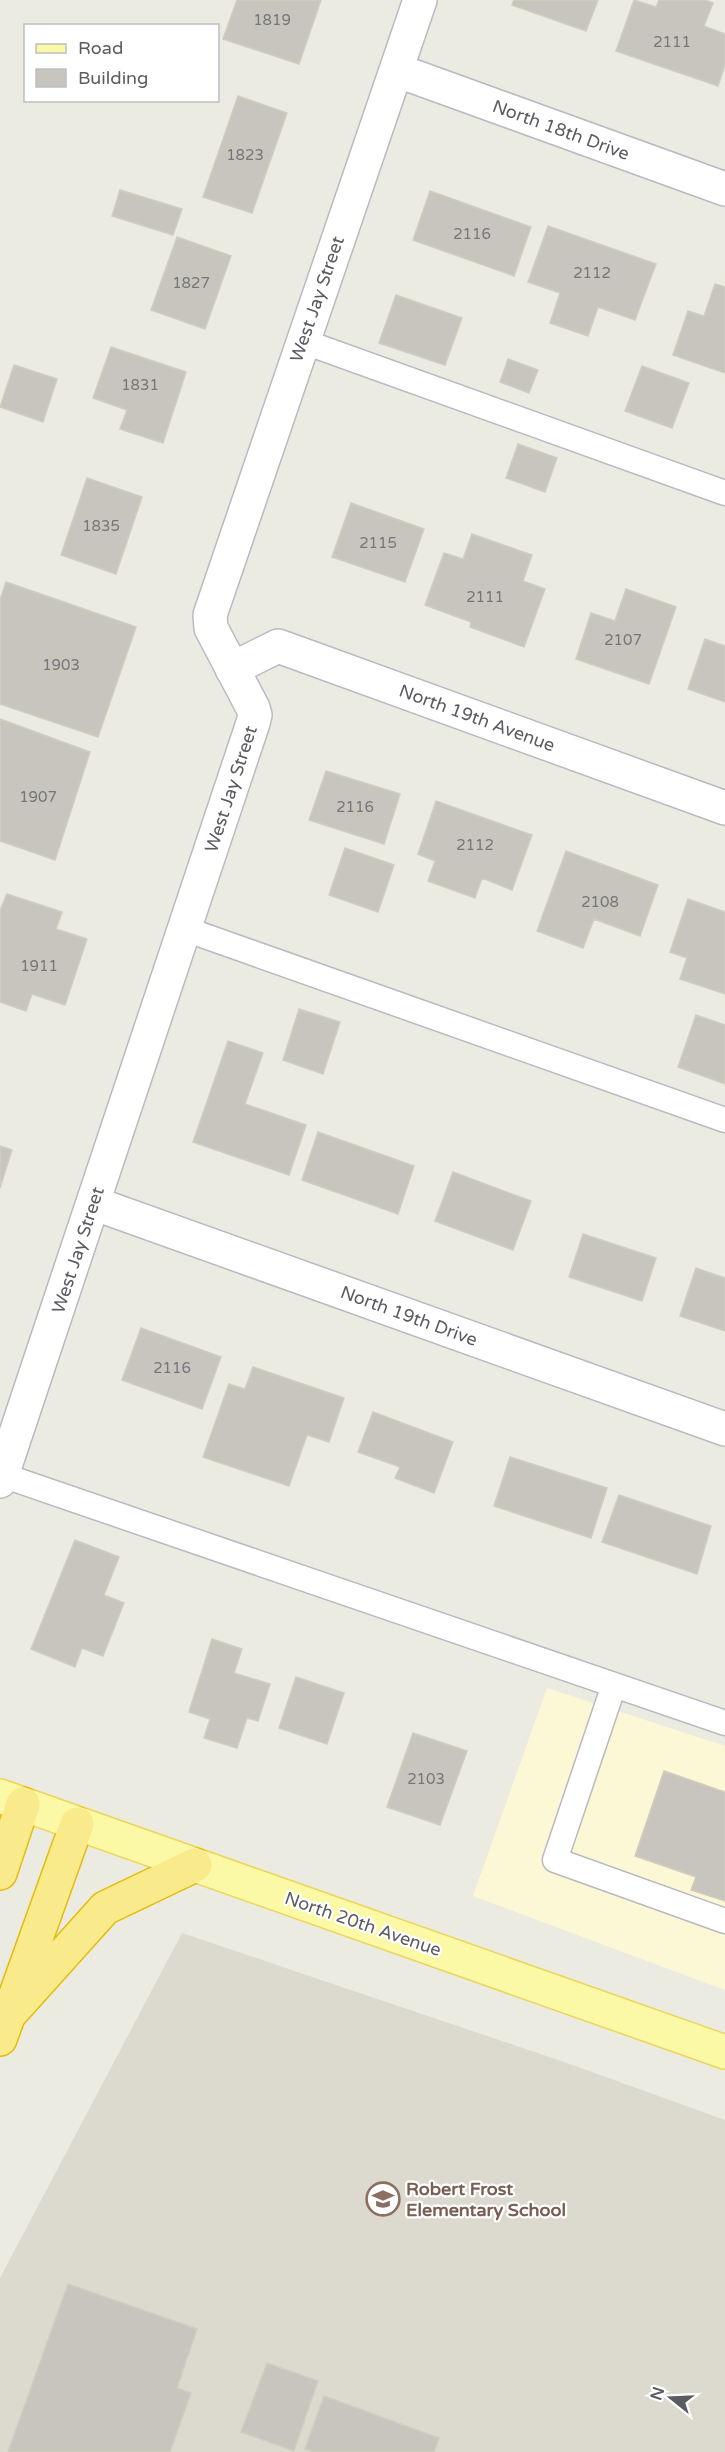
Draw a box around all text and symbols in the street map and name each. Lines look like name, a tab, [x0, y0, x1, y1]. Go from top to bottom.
house number: 1819	[253, 11, 291, 29]
legend	[24, 24, 219, 102]
house number: 2111	[653, 33, 691, 51]
text: Road	[78, 37, 123, 59]
text: Building	[78, 67, 148, 89]
street label: North 18th Drive	[490, 95, 632, 165]
house number: 1823	[226, 146, 264, 164]
house number: 2116	[453, 225, 491, 243]
street label: West Jay Street	[285, 233, 349, 365]
house number: 2112	[573, 264, 611, 282]
house number: 1827	[172, 274, 210, 292]
house number: 1831	[121, 376, 159, 394]
house number: 1835	[82, 517, 120, 535]
house number: 2115	[359, 534, 397, 552]
house number: 2111	[466, 588, 504, 606]
house number: 2107	[604, 631, 642, 649]
house number: 1903	[42, 656, 80, 674]
street label: North 19th Avenue	[396, 680, 558, 756]
street label: West Jay Street	[200, 723, 262, 855]
house number: 1907	[19, 788, 57, 806]
house number: 2116	[336, 798, 374, 816]
house number: 2112	[456, 836, 494, 854]
house number: 2108	[581, 893, 619, 911]
house number: 1911	[20, 957, 58, 975]
street label: West Jay Street	[47, 1184, 109, 1316]
street label: North 19th Drive	[338, 1281, 480, 1351]
house number: 2116	[153, 1359, 191, 1377]
house number: 2103	[407, 1770, 445, 1788]
street label: North 20th Avenue	[282, 1887, 444, 1961]
place label: Robert Frost Elementary School	[406, 2178, 566, 2221]
school or university icon: Robert Frost Elementary School	[365, 2181, 401, 2217]
north arrow	[641, 2368, 701, 2428]
text: N	[646, 2384, 669, 2403]

